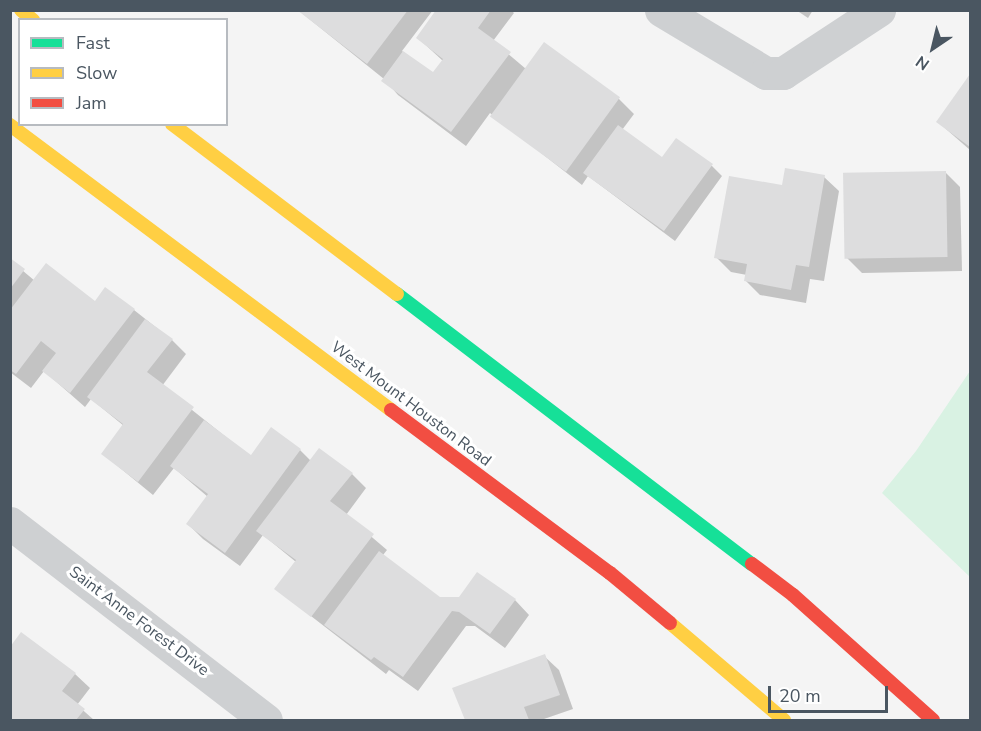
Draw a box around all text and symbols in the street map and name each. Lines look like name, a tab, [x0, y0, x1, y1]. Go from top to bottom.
legend	[18, 18, 228, 126]
north arrow	[903, 18, 963, 78]
text: Fast	[76, 31, 110, 55]
text: N	[911, 50, 934, 75]
text: Slow	[76, 61, 117, 85]
text: Jam	[76, 91, 107, 115]
street label: West Mount Houston Road	[327, 338, 495, 470]
street label: Saint Anne Forest Drive	[65, 562, 213, 680]
scale bar	[771, 674, 891, 712]
text: 20 m	[779, 684, 821, 708]

